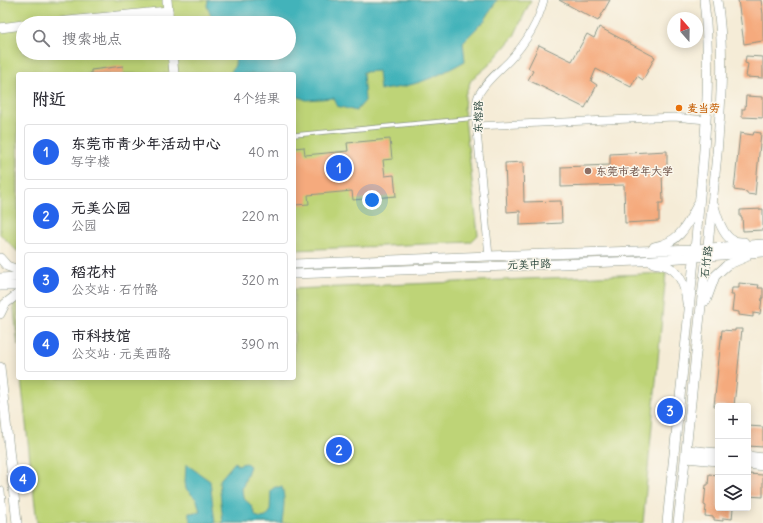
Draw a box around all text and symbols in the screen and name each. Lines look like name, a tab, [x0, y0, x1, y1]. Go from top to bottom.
north arrow	[667, 12, 703, 48]
search box	[16, 16, 296, 60]
icon: search	[30, 27, 52, 49]
text: 搜索地点	[62, 29, 122, 48]
text: 附近	[32, 88, 66, 110]
text: 4个结果	[233, 90, 280, 107]
street label: 东榕路	[471, 100, 485, 134]
place label: 麦当劳	[687, 101, 720, 115]
marker: 麦当劳	[674, 103, 684, 113]
text: 东莞市青少年活动中心	[71, 134, 221, 153]
text: 1	[43, 144, 49, 161]
text: 40 m	[248, 144, 279, 161]
text: 写字楼	[71, 153, 110, 170]
pin: 1	[326, 153, 352, 183]
place label: 东莞市老年大学	[596, 164, 673, 178]
marker: 东莞市老年大学	[583, 166, 593, 176]
your location	[362, 190, 382, 210]
text: 元美公园	[71, 198, 131, 217]
text: 2	[42, 208, 50, 225]
text: 220 m	[242, 208, 279, 225]
text: 公园	[71, 217, 97, 234]
street label: 石竹路	[697, 245, 715, 279]
street label: 元美中路	[507, 256, 551, 272]
text: 稻花村	[71, 262, 116, 281]
text: 3	[42, 272, 50, 289]
text: 320 m	[241, 272, 279, 289]
text: 公交站 · 石竹路	[71, 281, 158, 298]
text: 市科技馆	[71, 326, 131, 345]
text: 4	[42, 336, 50, 353]
text: 390 m	[241, 336, 279, 353]
text: 公交站 · 元美西路	[71, 345, 171, 362]
pin: 3	[657, 396, 683, 426]
map controls	[715, 403, 751, 511]
button: +	[715, 403, 751, 439]
pin: 2	[326, 435, 352, 465]
button: −	[715, 439, 751, 475]
pin: 4	[10, 464, 36, 494]
button: layers	[715, 475, 751, 511]

